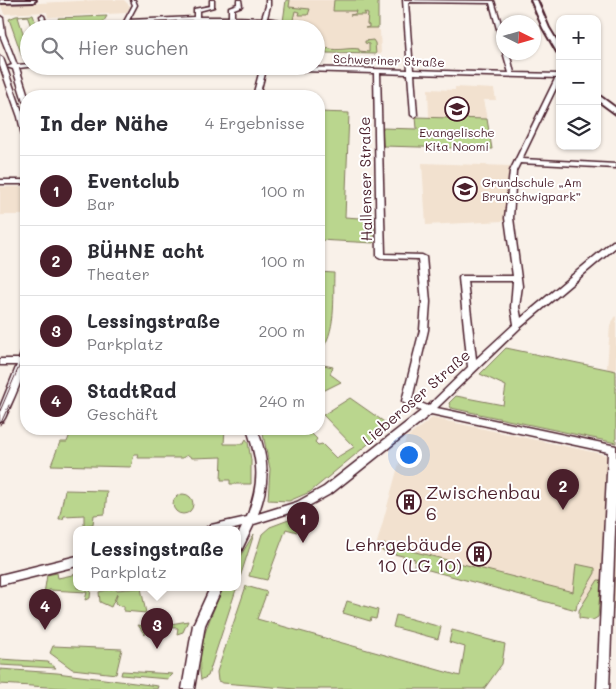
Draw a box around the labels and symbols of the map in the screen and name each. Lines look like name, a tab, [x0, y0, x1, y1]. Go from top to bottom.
north arrow	[496, 15, 541, 60]
street label: Schweriner Straße	[333, 50, 445, 70]
school or university icon: Evangelische Kita Noomi	[444, 96, 470, 122]
street label: Hallenser Straße	[354, 116, 376, 242]
place label: Evangelische Kita Noomi	[419, 124, 495, 154]
place label: Grundschule „Am Brunschwigpark”	[482, 174, 582, 204]
school or university icon: Grundschule „Am Brunschwigpark”	[452, 176, 478, 202]
street label: Lieberoser Straße	[358, 345, 474, 449]
your location	[396, 442, 422, 468]
pin: 2	[547, 469, 579, 510]
place label: Zwischenbau 6	[426, 480, 541, 525]
building icon: Zwischenbau 6	[396, 489, 422, 515]
pin: 1	[287, 502, 319, 543]
place label: Lehrgebäude 10 (LG 10)	[346, 532, 462, 577]
building icon: Lehrgebäude 10 (LG 10)	[466, 541, 492, 567]
pin: 4	[29, 589, 61, 630]
pin: 3	[141, 608, 173, 649]

